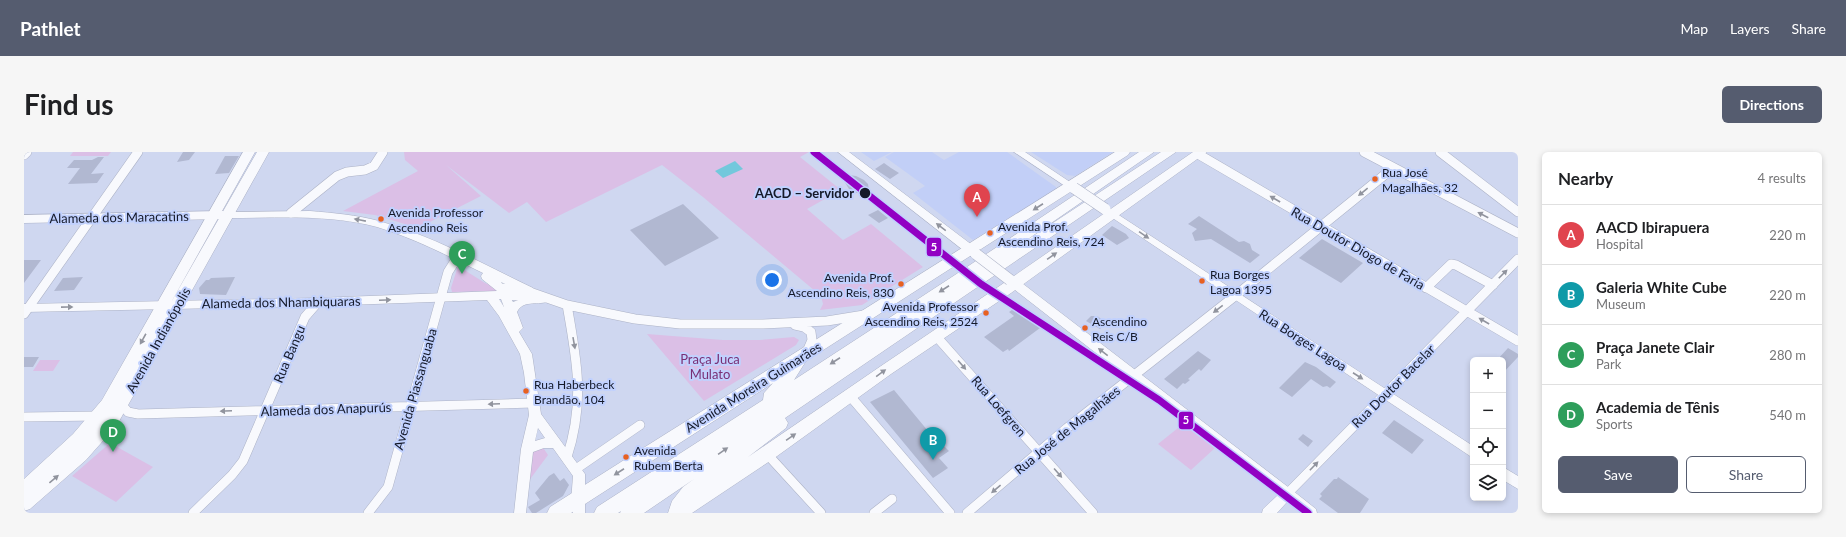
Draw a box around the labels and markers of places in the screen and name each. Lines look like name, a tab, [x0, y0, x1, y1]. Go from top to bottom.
place label: Rua José Magalhães, 32	[1382, 165, 1458, 195]
marker: Rua José Magalhães, 32	[1370, 174, 1380, 184]
pin: A	[964, 184, 990, 217]
place label: AACD – Servidor	[754, 185, 854, 201]
marker: AACD – Servidor	[858, 186, 872, 200]
place label: Avenida Professor Ascendino Reis	[388, 205, 484, 235]
marker: Avenida Professor Ascendino Reis	[376, 214, 386, 224]
place label: Avenida Prof. Ascendino Reis, 724	[998, 219, 1104, 249]
marker: Avenida Prof. Ascendino Reis, 724	[985, 228, 995, 238]
pin: C	[449, 241, 475, 274]
place label: Rua Borges Lagoa 1395	[1210, 267, 1272, 297]
place label: Avenida Prof. Ascendino Reis, 830	[788, 270, 894, 300]
marker: Rua Borges Lagoa 1395	[1197, 276, 1207, 286]
marker: Avenida Prof. Ascendino Reis, 830	[896, 279, 906, 289]
place label: Avenida Professor Ascendino Reis, 2524	[865, 299, 979, 329]
marker: Avenida Professor Ascendino Reis, 2524	[981, 308, 991, 318]
place label: Ascendino Reis C/B	[1092, 314, 1147, 344]
marker: Ascendino Reis C/B	[1080, 323, 1090, 333]
place label: Rua Haberbeck Brandão, 104	[534, 377, 615, 407]
marker: Rua Haberbeck Brandão, 104	[521, 386, 531, 396]
pin: D	[100, 419, 126, 452]
pin: B	[920, 427, 946, 460]
place label: Avenida Rubem Berta	[634, 443, 703, 473]
marker: Avenida Rubem Berta	[621, 452, 631, 462]

